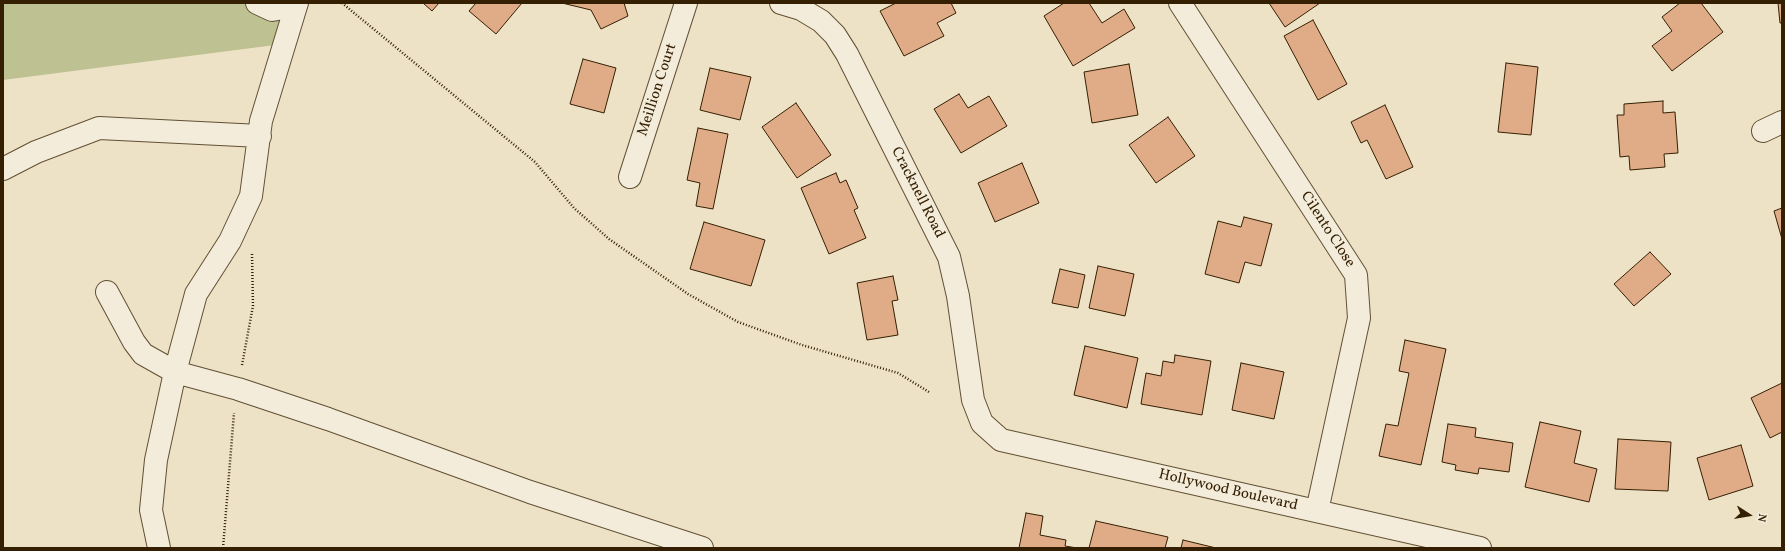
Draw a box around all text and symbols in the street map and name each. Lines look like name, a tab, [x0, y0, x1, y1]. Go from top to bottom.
street label: Meillion Court	[635, 41, 681, 139]
street label: Cracknell Road	[886, 144, 948, 242]
street label: Cilento Close	[1296, 189, 1358, 271]
street label: Hollywood Boulevard	[1157, 466, 1299, 516]
north arrow	[1729, 495, 1769, 535]
text: N	[1753, 512, 1769, 523]

